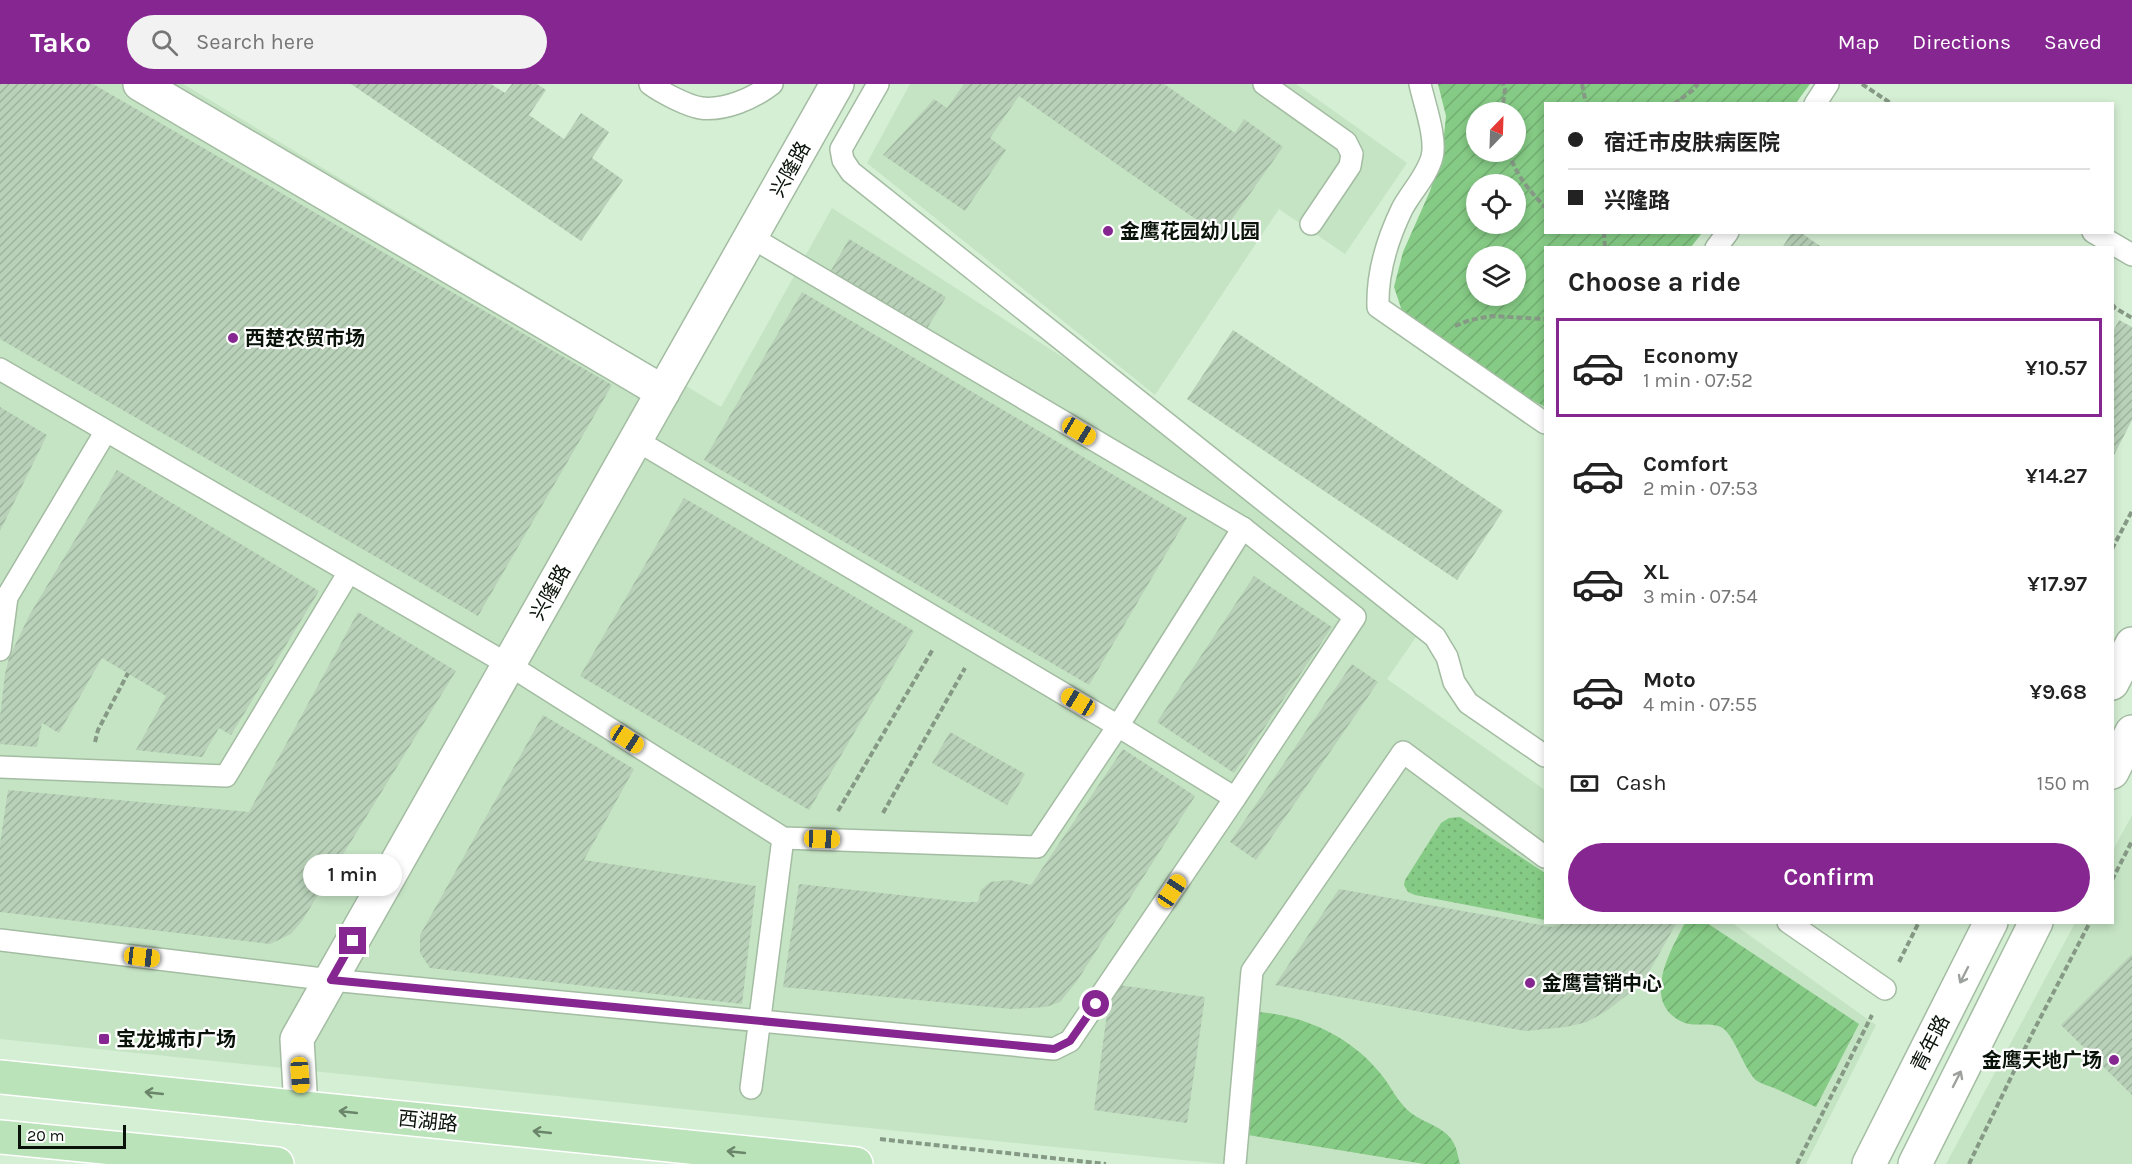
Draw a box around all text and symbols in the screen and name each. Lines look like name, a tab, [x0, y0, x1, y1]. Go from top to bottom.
search box	[127, 15, 547, 69]
text: Tako	[30, 26, 91, 59]
icon: search	[148, 26, 181, 59]
text: Search here	[196, 29, 314, 55]
text: Map	[1838, 30, 1879, 54]
text: Directions	[1912, 30, 2011, 54]
text: Saved	[2044, 30, 2102, 54]
north arrow	[1466, 102, 1526, 162]
map controls	[1466, 102, 1526, 306]
text: 宿迁市皮肤病医院	[1604, 130, 1780, 156]
street label: 兴隆路	[766, 137, 815, 201]
button: locate	[1466, 174, 1526, 234]
text: 兴隆路	[1604, 188, 1670, 214]
place label: 金鹰花园幼儿园	[1120, 220, 1260, 243]
marker: 金鹰花园幼儿园	[1101, 224, 1115, 238]
button: layers	[1466, 246, 1526, 306]
text: Choose a ride	[1568, 266, 1741, 298]
place label: 西楚农贸市场	[245, 327, 365, 350]
marker: 西楚农贸市场	[226, 331, 240, 345]
icon: car	[1571, 341, 1625, 395]
text: Economy	[1643, 343, 1738, 369]
text: ¥10.57	[2025, 355, 2087, 381]
text: 1 min · 07:52	[1643, 369, 1753, 392]
car	[1059, 414, 1099, 448]
icon: car	[1571, 449, 1625, 503]
text: Comfort	[1643, 451, 1728, 477]
text: ¥14.27	[2025, 463, 2087, 489]
text: 2 min · 07:53	[1643, 477, 1758, 500]
icon: car	[1571, 557, 1625, 611]
text: XL	[1643, 559, 1669, 585]
street label: 兴隆路	[526, 560, 575, 624]
text: ¥17.97	[2027, 571, 2087, 597]
text: 3 min · 07:54	[1643, 585, 1758, 608]
icon: car	[1571, 665, 1625, 719]
text: Moto	[1643, 667, 1696, 693]
text: ¥9.68	[2029, 679, 2087, 705]
car	[1058, 685, 1098, 719]
text: 4 min · 07:55	[1643, 693, 1757, 716]
car	[607, 722, 647, 756]
icon: cash	[1568, 767, 1601, 800]
text: Cash	[1616, 770, 1666, 796]
text: 150 m	[2037, 772, 2090, 795]
car	[804, 829, 840, 849]
button: Confirm	[1568, 843, 2090, 912]
callout: 1 min	[304, 854, 403, 896]
text: 1 min	[328, 863, 377, 886]
car	[1154, 871, 1190, 911]
route end	[339, 927, 366, 954]
car	[123, 946, 161, 968]
one-way arrow	[1958, 965, 1970, 983]
place label: 金鹰营销中心	[1542, 972, 1662, 995]
marker: 金鹰营销中心	[1523, 976, 1537, 990]
route start	[1082, 990, 1109, 1017]
street label: 青年路	[1907, 1011, 1954, 1075]
place label: 宝龙城市广场	[116, 1028, 236, 1051]
marker: 宝龙城市广场	[97, 1032, 111, 1046]
place label: 金鹰天地广场	[1982, 1049, 2102, 1072]
marker: 金鹰天地广场	[2107, 1053, 2121, 1067]
car	[290, 1056, 310, 1094]
one-way arrow	[1952, 1071, 1963, 1089]
one-way arrow	[144, 1087, 164, 1098]
one-way arrow	[338, 1107, 358, 1118]
street label: 西湖路	[397, 1107, 459, 1136]
scale bar	[18, 1122, 126, 1150]
text: 20 m	[27, 1126, 65, 1145]
one-way arrow	[532, 1126, 552, 1137]
one-way arrow	[726, 1146, 746, 1157]

